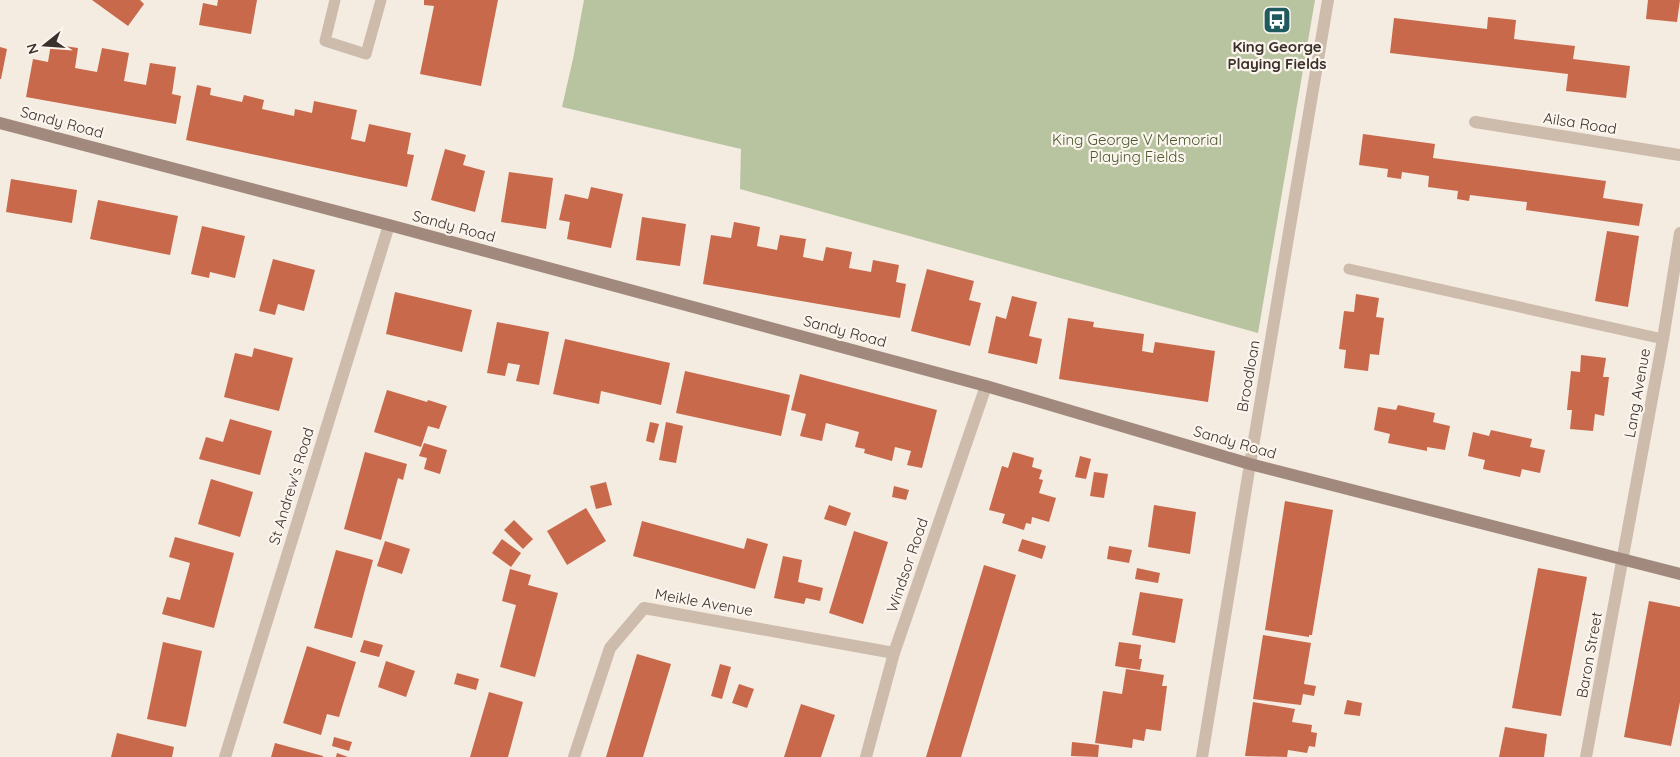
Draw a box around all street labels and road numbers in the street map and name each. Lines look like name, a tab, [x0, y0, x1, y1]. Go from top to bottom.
street label: Sandy Road	[18, 102, 106, 142]
street label: Ailsa Road	[1542, 108, 1618, 138]
street label: Sandy Road	[410, 206, 498, 246]
street label: Sandy Road	[801, 311, 889, 351]
street label: Broadloan	[1232, 339, 1264, 413]
street label: Lang Avenue	[1620, 347, 1654, 439]
street label: Sandy Road	[1191, 421, 1279, 463]
street label: St Andrew's Road	[264, 425, 318, 547]
street label: Windsor Road	[882, 515, 932, 615]
street label: Meikle Avenue	[653, 584, 755, 620]
street label: Baron Street	[1572, 610, 1606, 700]

